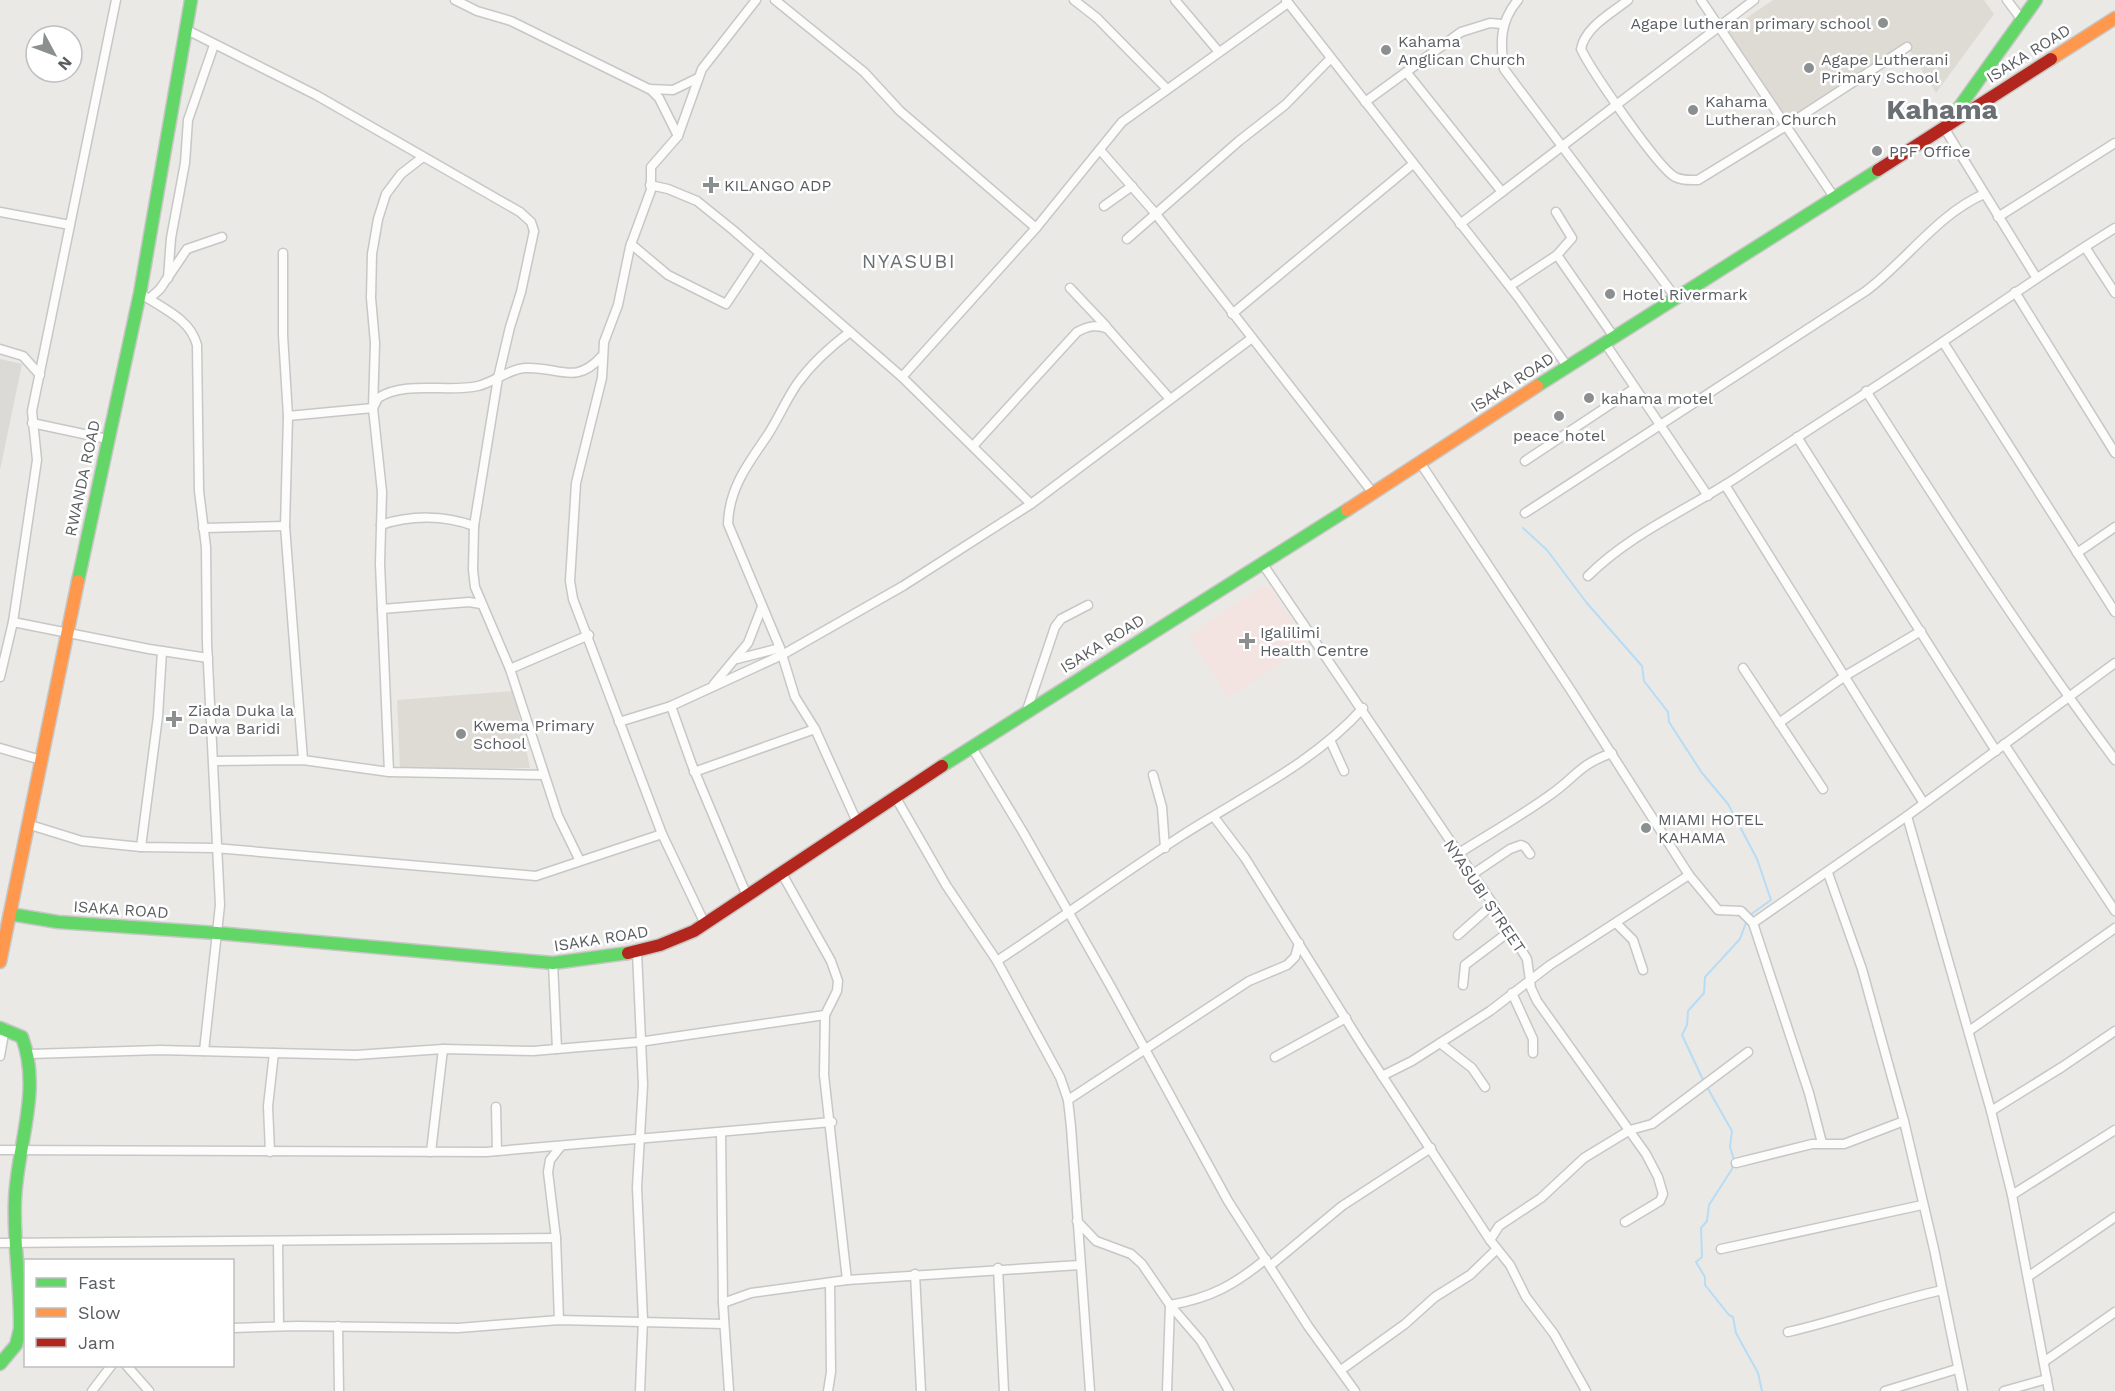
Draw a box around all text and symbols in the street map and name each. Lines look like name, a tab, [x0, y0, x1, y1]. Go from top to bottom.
place label: Agape lutheran primary school	[1630, 14, 1871, 33]
marker: Agape lutheran primary school	[1876, 16, 1890, 30]
street label: ISAKA ROAD	[1983, 20, 2074, 87]
north arrow	[24, 24, 84, 84]
place label: Kahama Anglican Church	[1398, 32, 1525, 69]
marker: Kahama Anglican Church	[1379, 43, 1393, 57]
place label: Agape Lutherani Primary School	[1821, 50, 1948, 87]
text: N	[54, 53, 76, 74]
marker: Agape Lutherani Primary School	[1802, 61, 1816, 75]
place label: Kahama Lutheran Church	[1705, 92, 1837, 129]
district label: Kahama	[1886, 93, 1999, 126]
marker: Kahama Lutheran Church	[1686, 103, 1700, 117]
place label: PPF Office	[1889, 142, 1970, 161]
marker: PPF Office	[1870, 144, 1884, 158]
marker: KILANGO ADP	[702, 176, 720, 194]
place label: KILANGO ADP	[724, 176, 832, 195]
district label: NYASUBI	[862, 249, 956, 273]
place label: Hotel Rivermark	[1622, 285, 1748, 304]
marker: Hotel Rivermark	[1603, 287, 1617, 301]
street label: ISAKA ROAD	[1467, 348, 1558, 416]
place label: kahama motel	[1601, 389, 1713, 408]
marker: kahama motel	[1582, 391, 1596, 405]
marker: peace hotel	[1552, 409, 1566, 423]
street label: RWANDA ROAD	[61, 418, 104, 538]
place label: peace hotel	[1513, 426, 1605, 445]
street label: ISAKA ROAD	[1057, 610, 1148, 677]
place label: Igalilimi Health Centre	[1260, 623, 1369, 660]
marker: Igalilimi Health Centre	[1238, 632, 1256, 650]
place label: Ziada Duka la Dawa Baridi	[188, 701, 294, 738]
marker: Ziada Duka la Dawa Baridi	[165, 710, 183, 728]
place label: Kwema Primary School	[473, 716, 595, 753]
marker: Kwema Primary School	[454, 727, 468, 741]
place label: MIAMI HOTEL KAHAMA	[1658, 810, 1764, 847]
marker: MIAMI HOTEL KAHAMA	[1639, 821, 1653, 835]
street label: NYASUBI STREET	[1440, 836, 1530, 957]
street label: ISAKA ROAD	[73, 897, 169, 922]
street label: ISAKA ROAD	[552, 922, 650, 955]
legend	[24, 1259, 234, 1367]
text: Fast	[78, 1272, 116, 1293]
text: Slow	[78, 1302, 121, 1323]
text: Jam	[78, 1332, 115, 1353]

